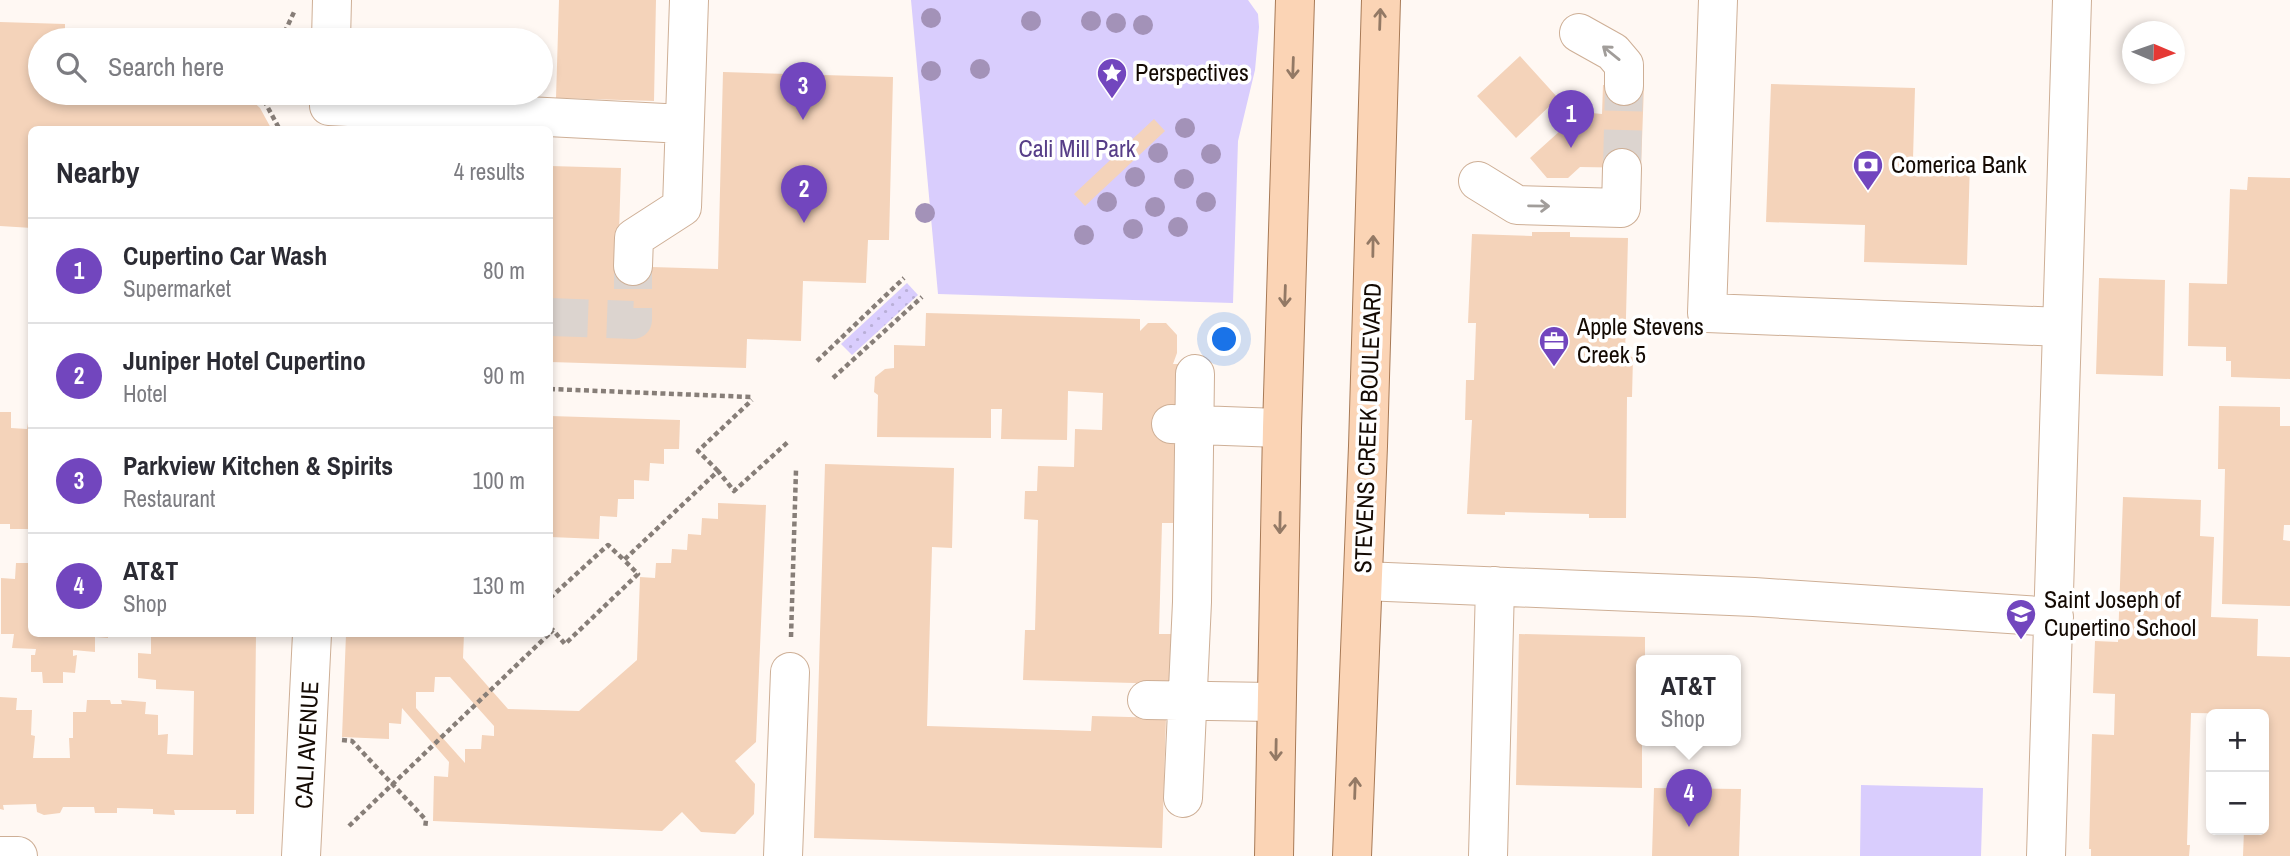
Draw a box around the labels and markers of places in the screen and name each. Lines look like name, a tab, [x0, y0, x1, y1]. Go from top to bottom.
place icon: Perspectives	[1095, 56, 1129, 100]
place label: Perspectives	[1135, 56, 1249, 88]
pin: 3	[780, 62, 826, 120]
pin: 1	[1548, 90, 1594, 148]
bank icon: Comerica Bank	[1851, 148, 1885, 192]
place label: Comerica Bank	[1891, 148, 2027, 180]
pin: 2	[781, 165, 827, 223]
place label: Apple Stevens Creek 5	[1576, 310, 1704, 370]
office icon: Apple Stevens Creek 5	[1537, 324, 1571, 368]
place label: Saint Joseph of Cupertino School	[2044, 583, 2196, 643]
school or university icon: Saint Joseph of Cupertino School	[2004, 597, 2038, 641]
pin: 4	[1666, 769, 1712, 827]

